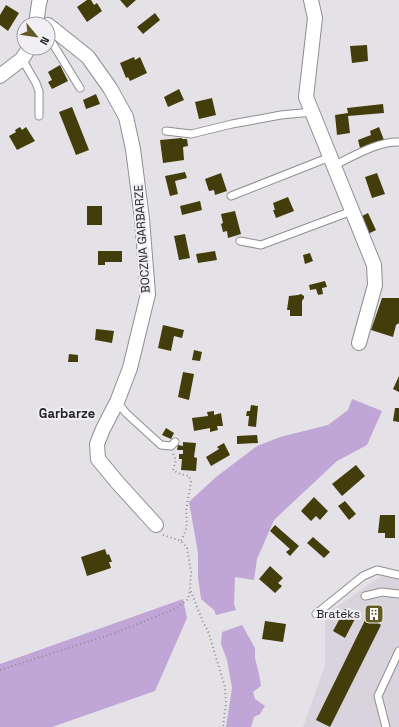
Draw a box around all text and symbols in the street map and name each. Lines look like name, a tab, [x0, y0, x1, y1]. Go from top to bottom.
north arrow	[16, 16, 56, 56]
text: N	[37, 34, 53, 47]
street label: BOCZNA GARBARZE	[130, 184, 154, 294]
district label: Garbarze	[39, 405, 95, 422]
building icon: Brateks	[363, 603, 385, 625]
place label: Brateks	[316, 606, 360, 622]

